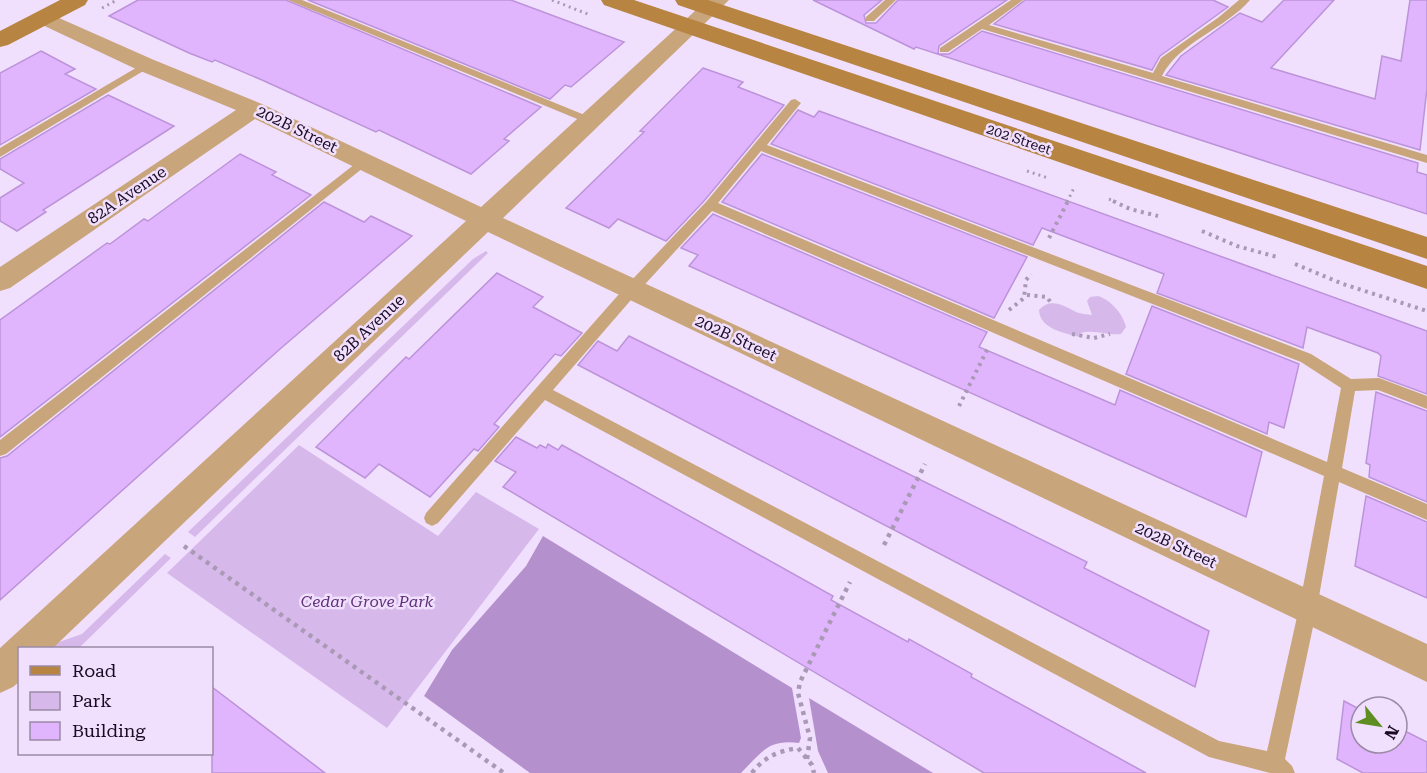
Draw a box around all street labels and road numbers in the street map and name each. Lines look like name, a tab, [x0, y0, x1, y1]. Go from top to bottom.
street label: 202B Street	[253, 101, 341, 157]
street label: 202 Street	[985, 120, 1053, 158]
street label: 82A Avenue	[84, 162, 170, 228]
street label: 82B Avenue	[330, 290, 409, 366]
street label: 202B Street	[692, 311, 780, 365]
street label: 202B Street	[1132, 518, 1220, 572]

